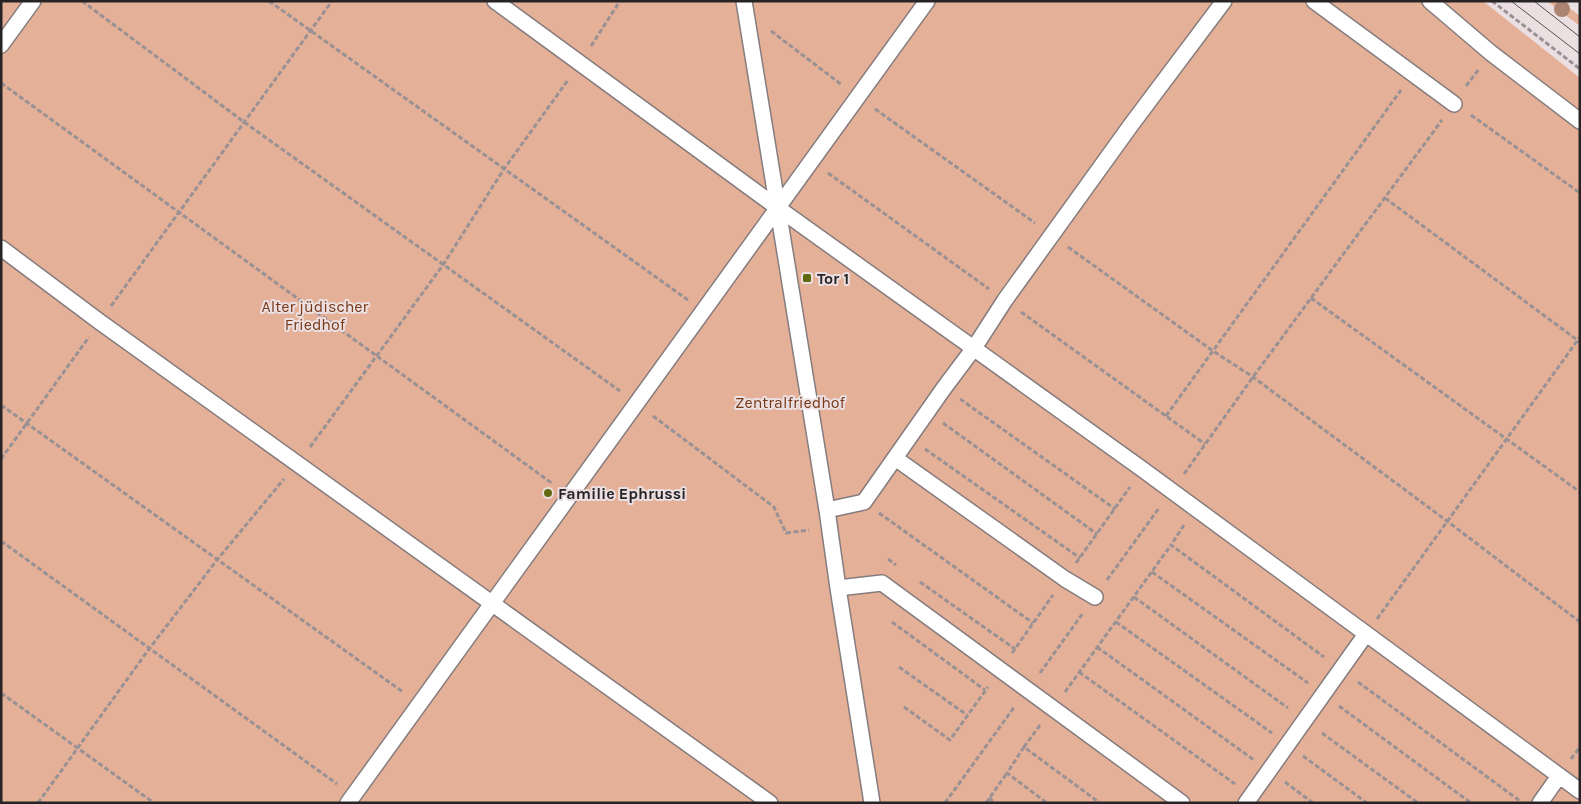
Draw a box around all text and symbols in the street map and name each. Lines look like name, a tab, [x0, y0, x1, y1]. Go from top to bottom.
place label: Tor 1	[817, 269, 849, 288]
marker: Tor 1	[801, 272, 813, 284]
park label: Alter jüdischer Friedhof	[262, 297, 369, 334]
park label: Zentralfriedhof	[735, 393, 846, 412]
place label: Familie Ephrussi	[558, 484, 686, 503]
marker: Familie Ephrussi	[542, 487, 554, 499]

